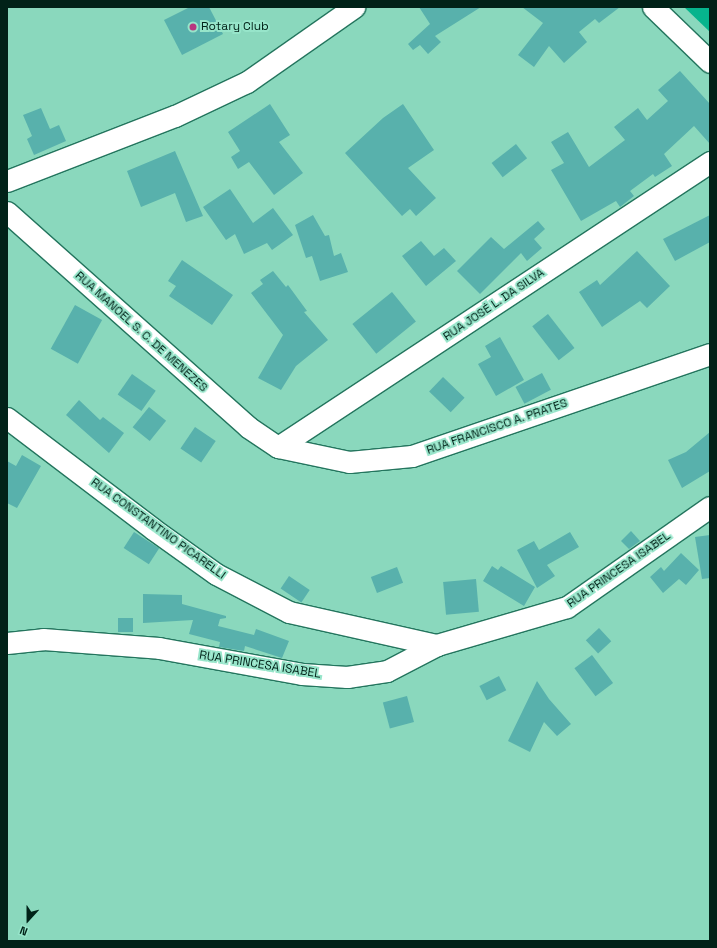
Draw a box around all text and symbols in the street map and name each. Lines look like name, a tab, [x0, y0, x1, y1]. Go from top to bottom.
place label: Rotary Club	[201, 20, 269, 34]
marker: Rotary Club	[188, 22, 198, 32]
street label: RUA JOSÉ L. DA SILVA	[440, 266, 548, 344]
street label: RUA MANOEL S. C. DE MENEZES	[71, 268, 211, 396]
street label: RUA FRANCISCO A. PRATES	[424, 396, 570, 458]
street label: RUA CONSTANTINO PICARELLI	[88, 475, 228, 583]
street label: RUA PRINCESA ISABEL	[564, 529, 674, 611]
street label: RUA PRINCESA ISABEL	[198, 648, 322, 682]
north arrow	[8, 900, 48, 940]
text: N	[18, 923, 30, 939]

